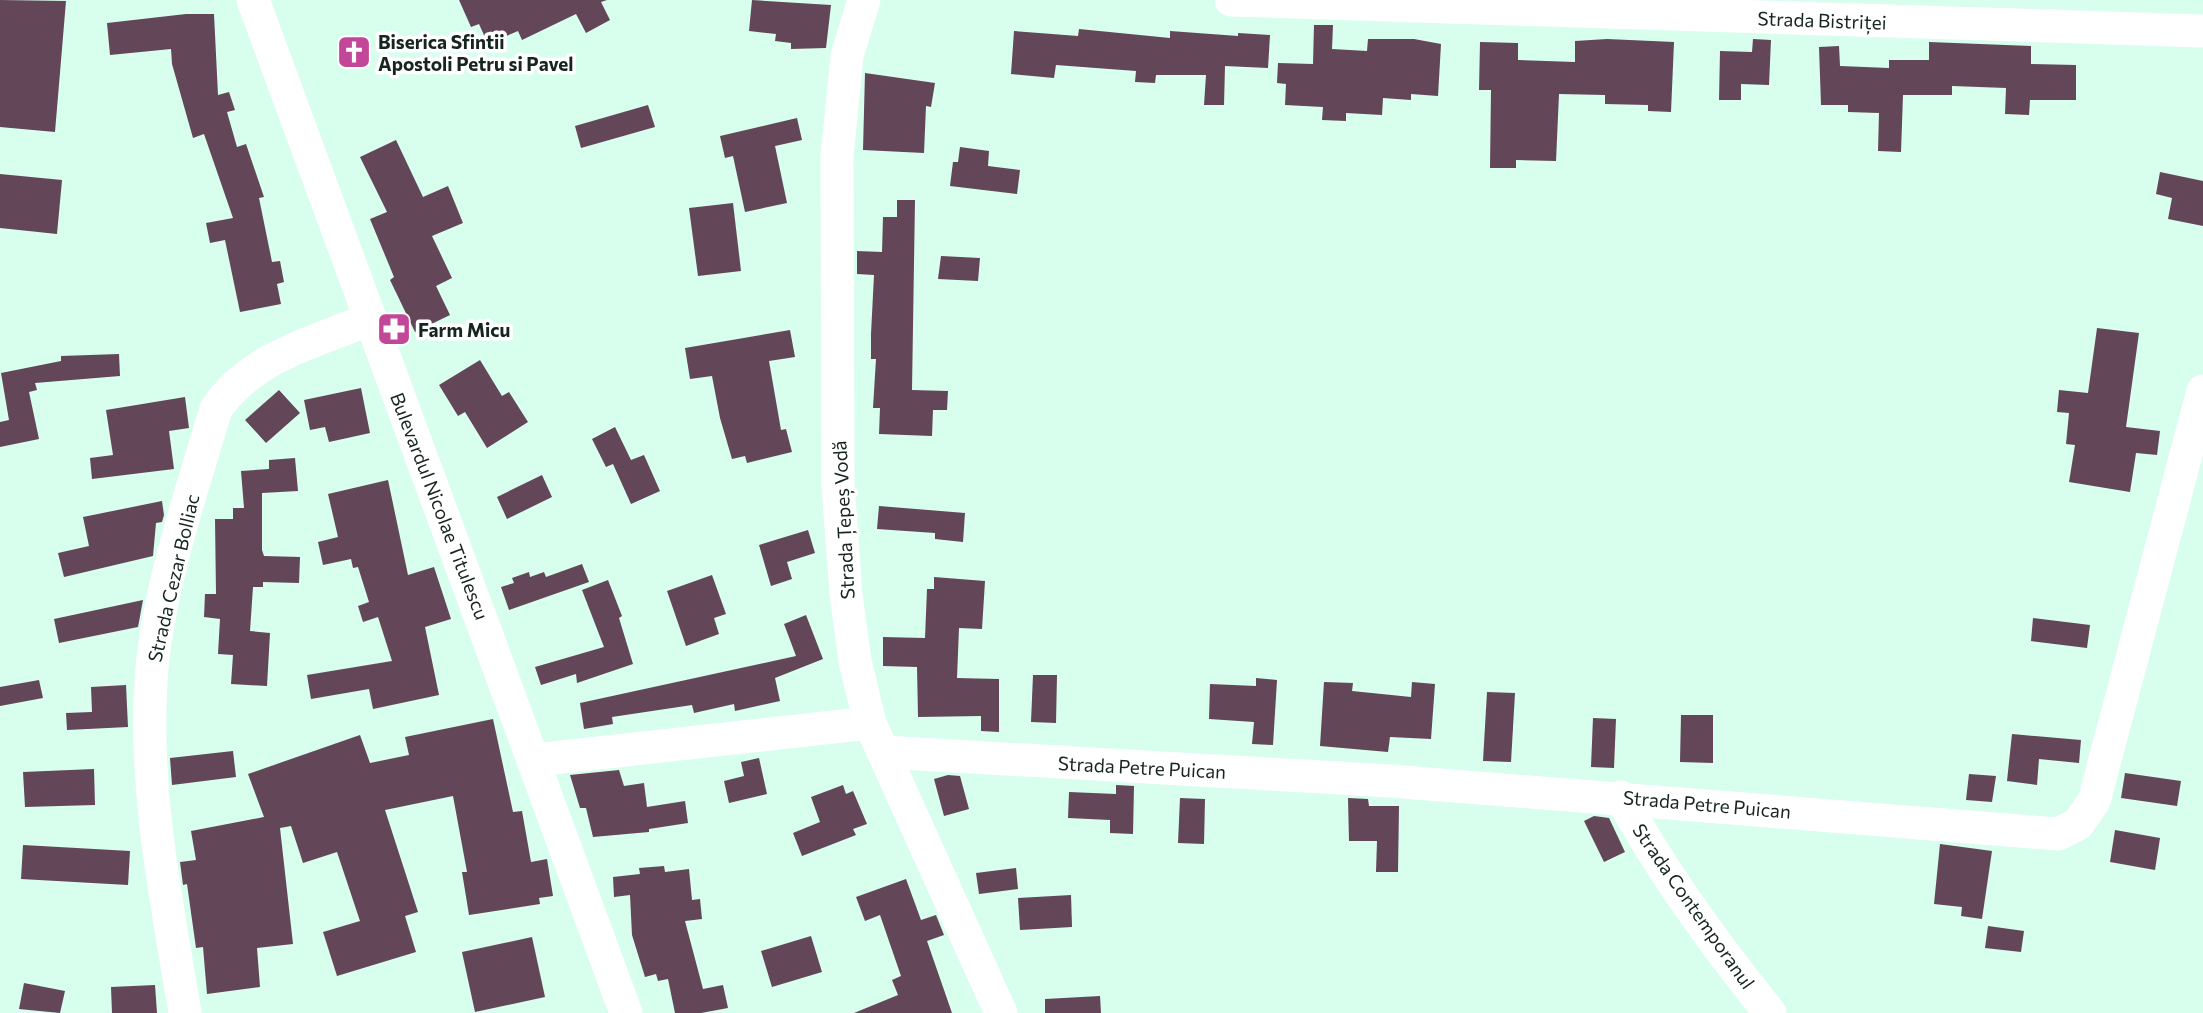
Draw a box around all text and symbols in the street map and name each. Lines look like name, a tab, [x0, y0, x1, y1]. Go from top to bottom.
street label: Strada Bistriței	[1757, 6, 1887, 36]
place label: Biserica Sfintii Apostoli Petru si Pavel	[378, 30, 574, 75]
church icon: Biserica Sfintii Apostoli Petru si Pavel	[335, 33, 373, 71]
pharmacy icon: Farm Micu	[375, 310, 413, 348]
place label: Farm Micu	[418, 318, 510, 341]
street label: Bulevardul Nicolae Titulescu	[386, 389, 494, 623]
street label: Strada Țepeș Vodă	[827, 440, 861, 600]
street label: Strada Cezar Bolliac	[142, 492, 204, 664]
street label: Strada Petre Puican	[1057, 751, 1227, 783]
street label: Strada Petre Puican	[1622, 785, 1792, 823]
street label: Strada Contemporanul	[1628, 819, 1760, 993]

